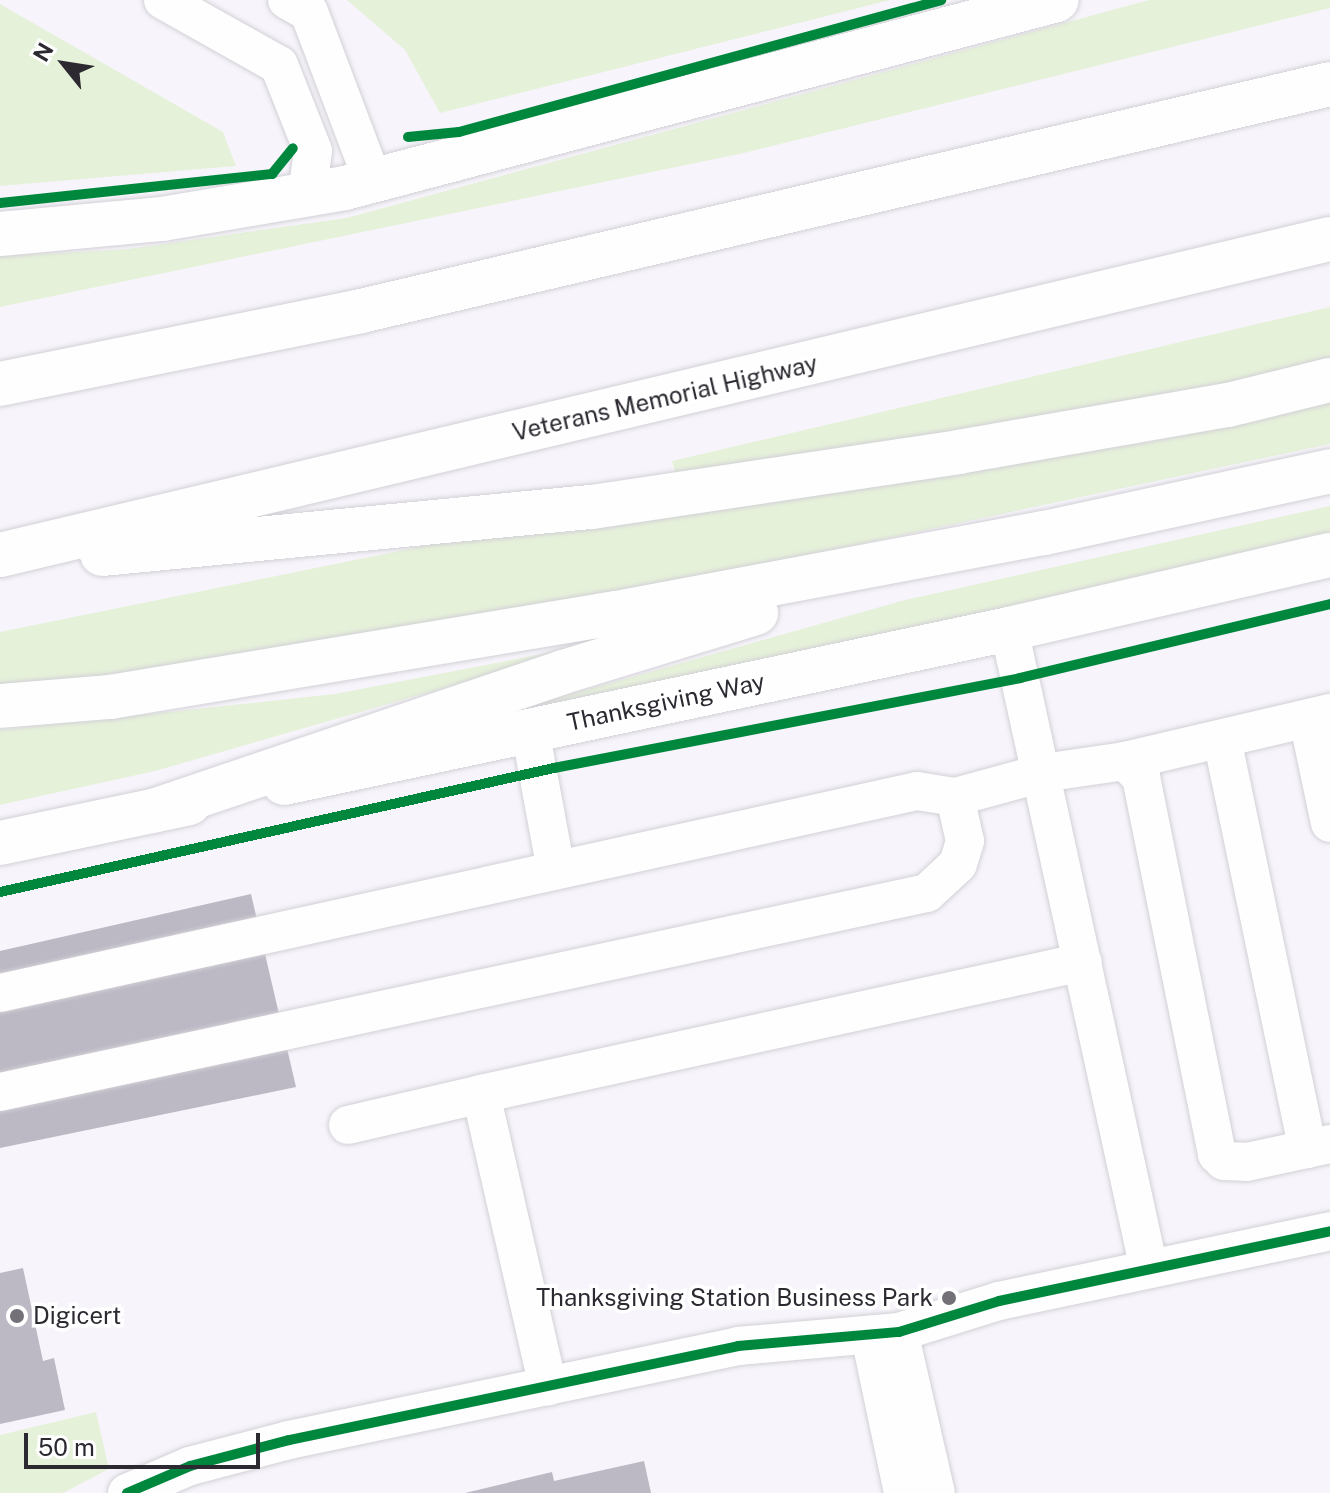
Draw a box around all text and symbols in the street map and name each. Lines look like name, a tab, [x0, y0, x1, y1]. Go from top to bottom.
north arrow	[24, 24, 104, 104]
text: N	[28, 38, 59, 66]
street label: Veterans Memorial Highway	[510, 349, 820, 447]
street label: Thanksgiving Way	[564, 667, 768, 737]
place label: Thanksgiving Station Business Park	[536, 1284, 933, 1312]
marker: Thanksgiving Station Business Park	[940, 1289, 958, 1307]
place label: Digicert	[33, 1302, 121, 1330]
marker: Digicert	[8, 1307, 26, 1325]
scale bar	[28, 1417, 264, 1467]
text: 50 m	[38, 1433, 95, 1461]

